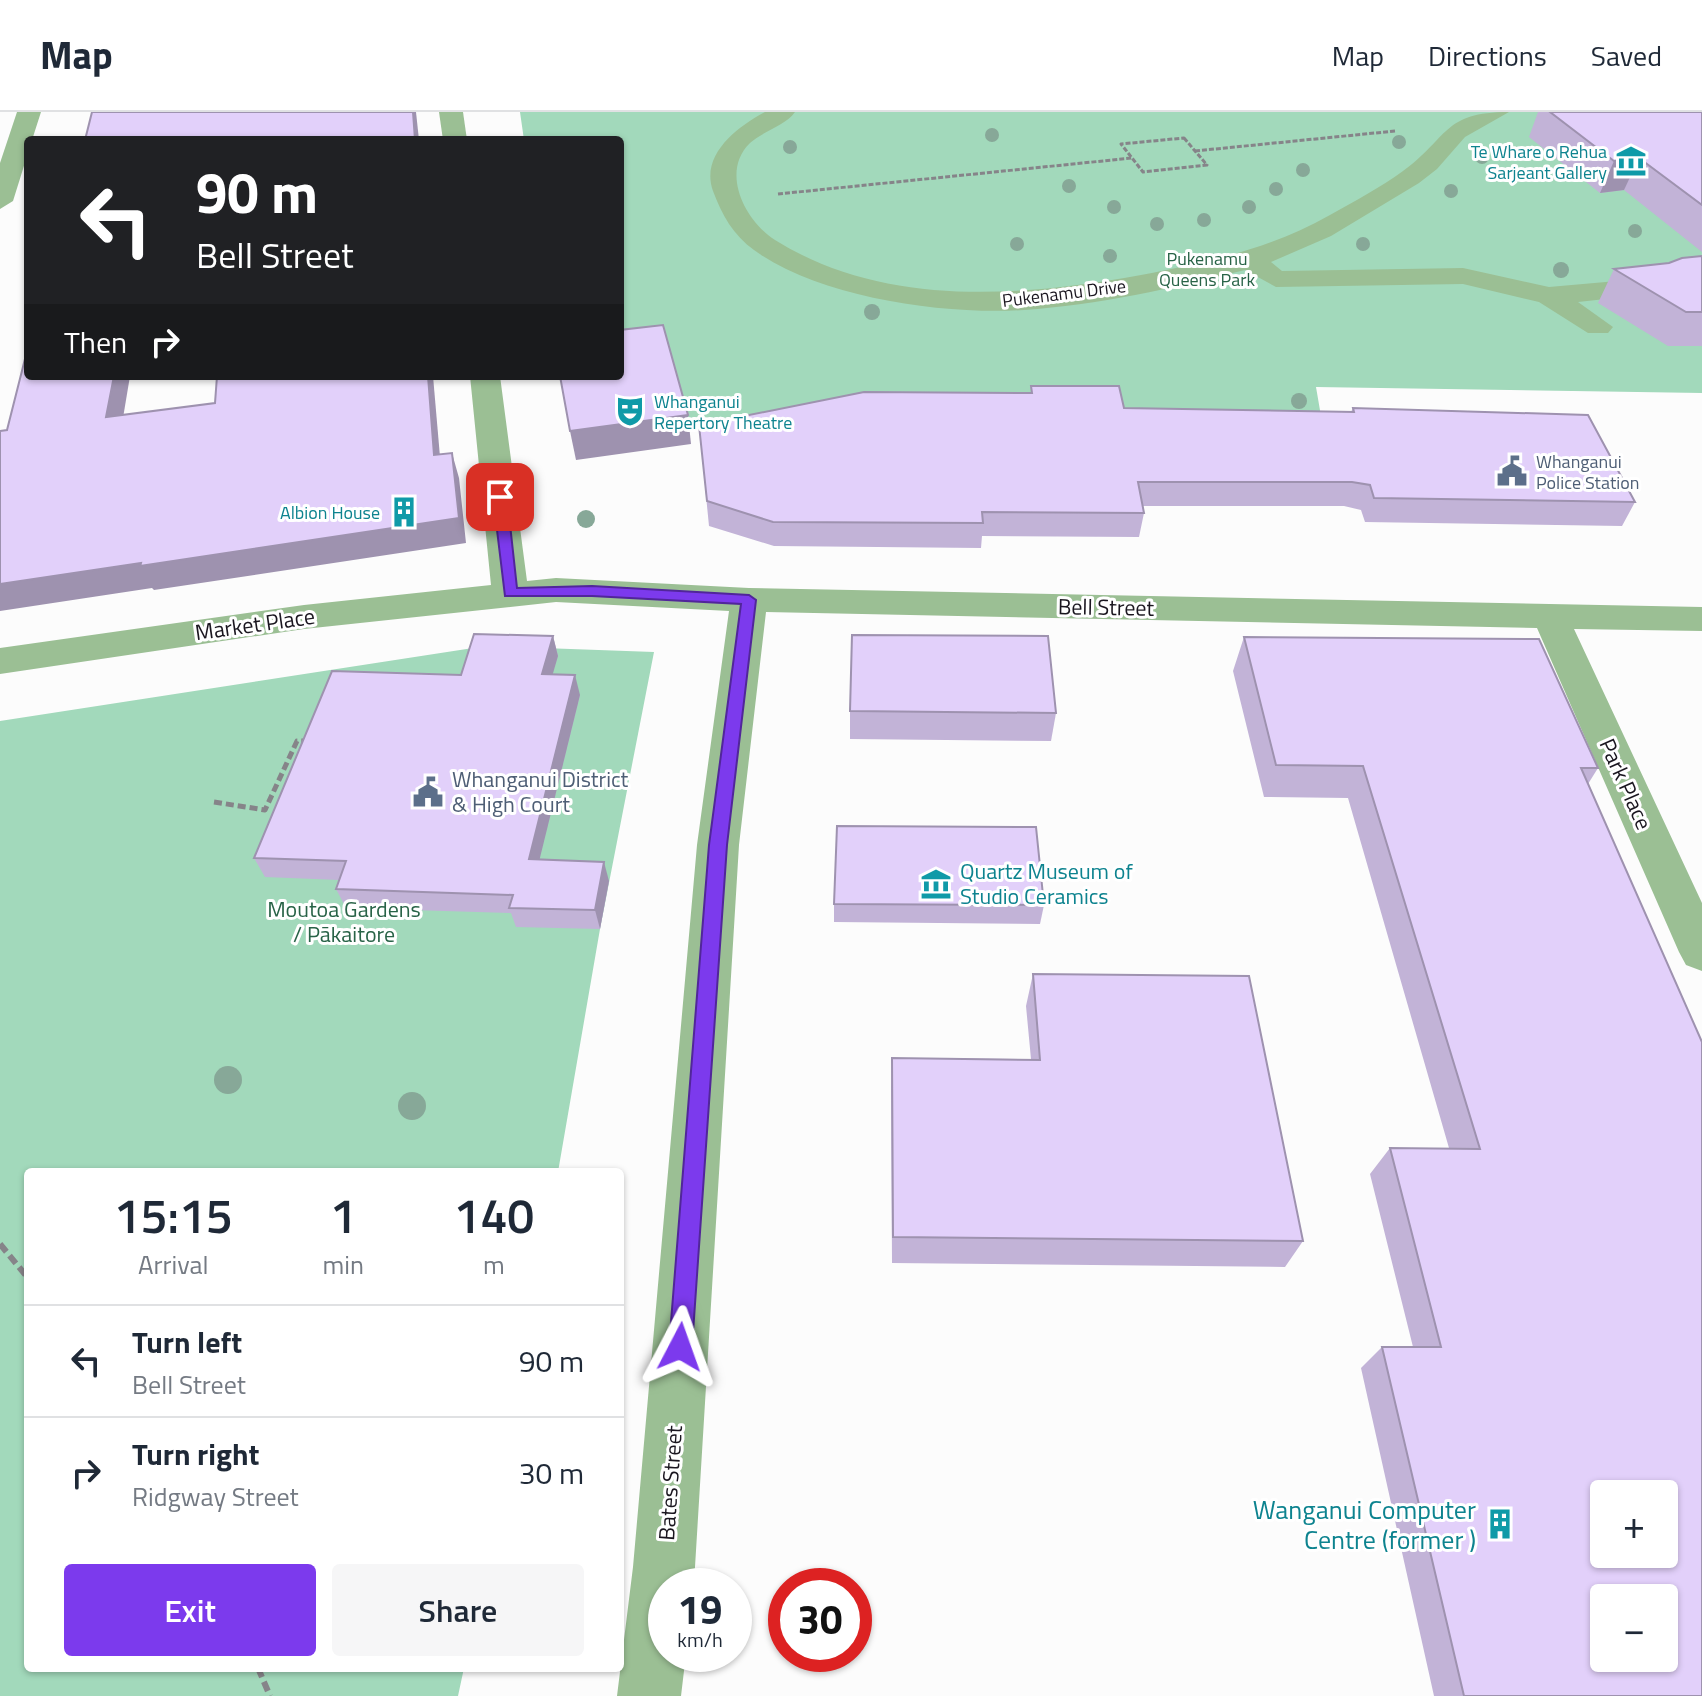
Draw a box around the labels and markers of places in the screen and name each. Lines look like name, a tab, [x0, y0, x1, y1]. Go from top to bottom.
place label: Te Whare o Rehua Sarjeant Gallery	[1471, 138, 1607, 186]
museum icon: Te Whare o Rehua Sarjeant Gallery	[1614, 144, 1648, 178]
place label: Whanganui Repertory Theatre	[654, 388, 792, 436]
theatre icon: Whanganui Repertory Theatre	[613, 394, 647, 428]
place label: Whanganui Police Station	[1536, 448, 1639, 496]
public building icon: Whanganui Police Station	[1495, 454, 1529, 488]
pin	[466, 463, 534, 531]
building icon: Albion House	[387, 495, 421, 529]
place label: Albion House	[280, 499, 380, 526]
place label: Whanganui District & High Court	[452, 762, 629, 821]
public building icon: Whanganui District & High Court	[411, 775, 445, 809]
place label: Quartz Museum of Studio Ceramics	[960, 854, 1133, 913]
museum icon: Quartz Museum of Studio Ceramics	[919, 867, 953, 901]
place label: Wanganui Computer Centre (former )	[1253, 1490, 1476, 1559]
building icon: Wanganui Computer Centre (former )	[1483, 1507, 1517, 1541]

